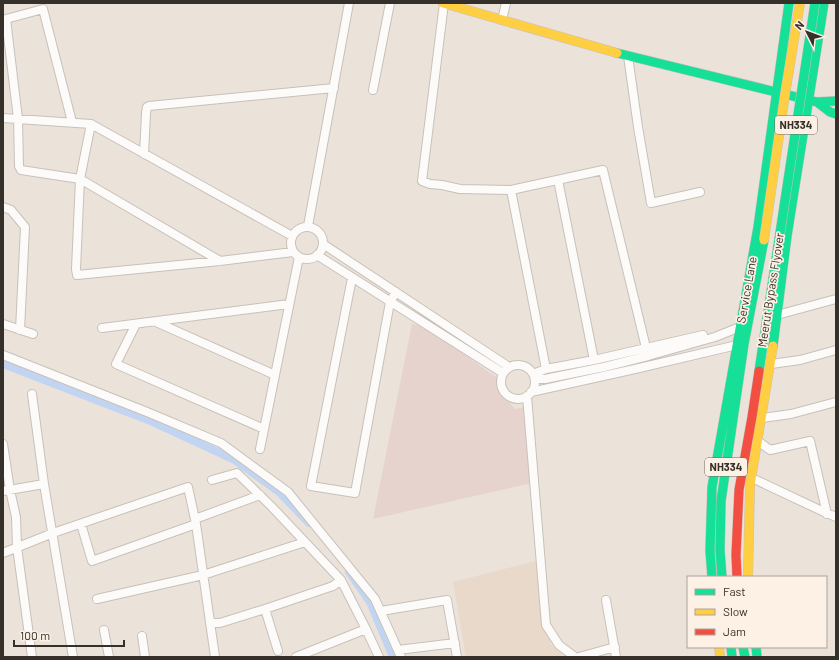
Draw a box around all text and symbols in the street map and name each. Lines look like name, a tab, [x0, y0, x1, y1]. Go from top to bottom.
north arrow	[787, 12, 827, 52]
text: N	[792, 18, 806, 32]
road number: NH334	[775, 116, 817, 134]
street label: Meerut Bypass Flyover	[754, 231, 786, 348]
street label: Service Lane	[733, 255, 759, 324]
road number: NH334	[705, 458, 747, 476]
legend	[687, 576, 827, 648]
text: Fast	[723, 584, 746, 598]
text: Slow	[723, 604, 748, 618]
scale bar	[14, 622, 124, 648]
text: Jam	[723, 624, 746, 638]
text: 100 m	[20, 628, 50, 642]

